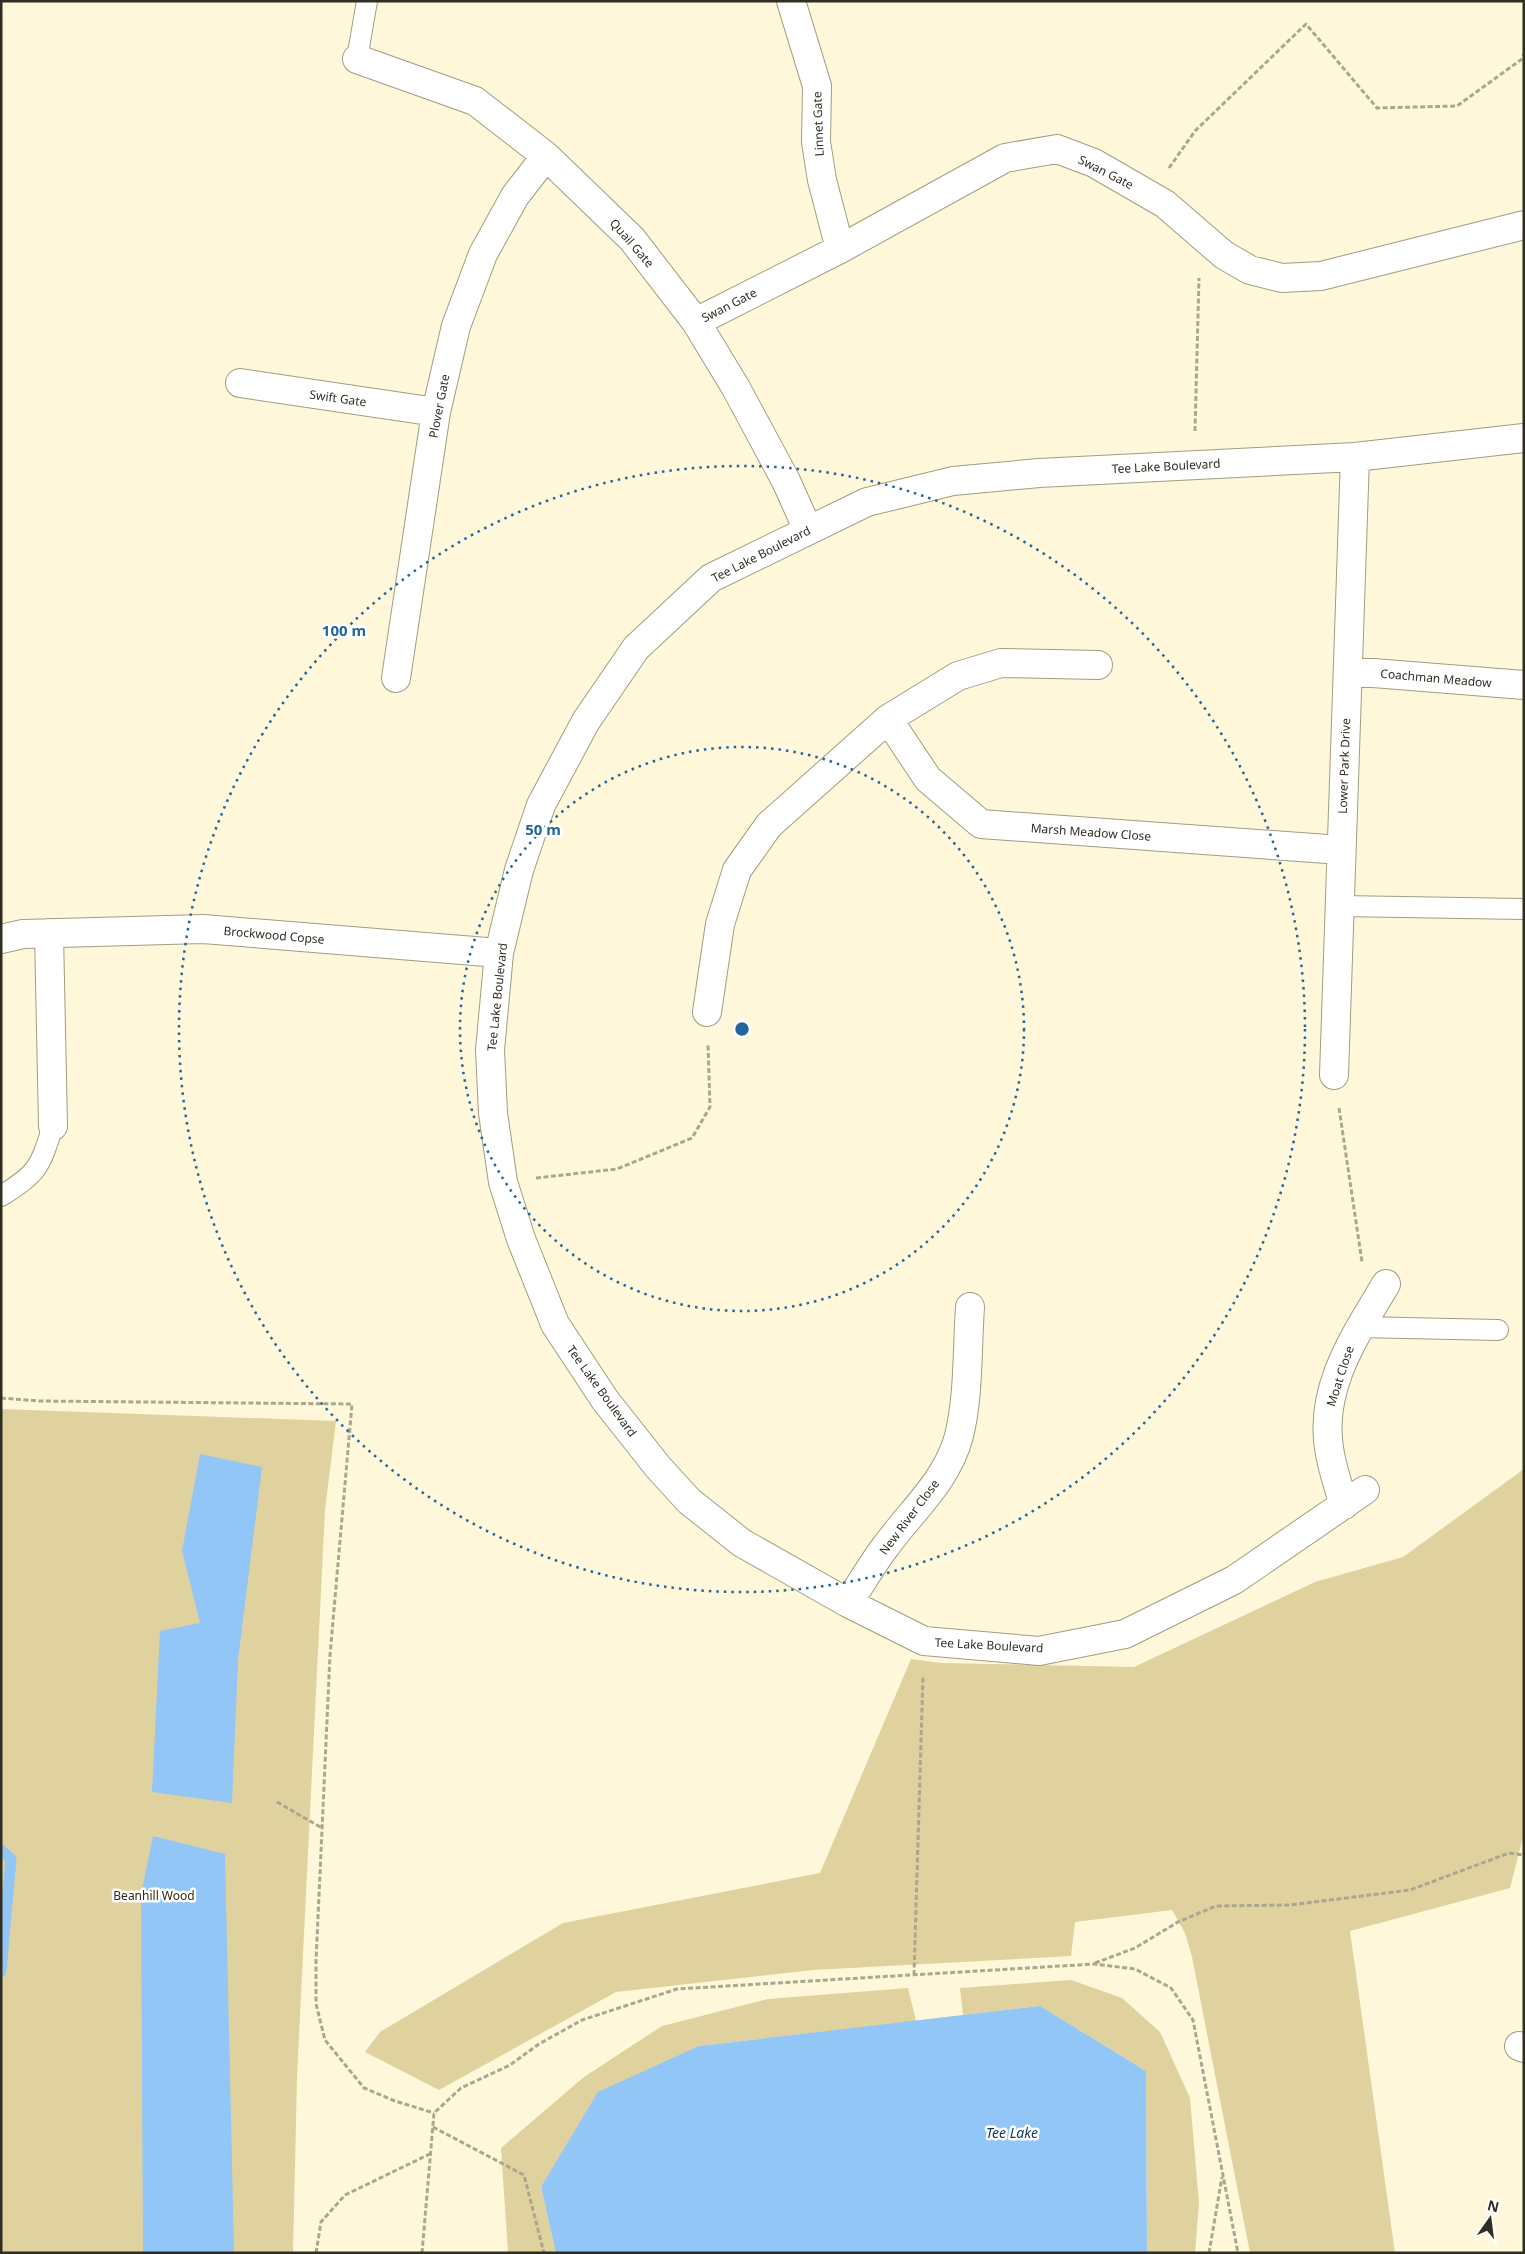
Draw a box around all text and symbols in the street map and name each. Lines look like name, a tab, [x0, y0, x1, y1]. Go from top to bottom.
street label: Linnet Gate	[808, 91, 828, 157]
street label: Swan Gate	[1075, 151, 1137, 193]
street label: Quail Gate	[606, 215, 658, 271]
street label: Swan Gate	[698, 284, 760, 326]
street label: Plover Gate	[424, 372, 454, 439]
street label: Swift Gate	[308, 386, 368, 410]
street label: Tee Lake Boulevard	[1111, 455, 1221, 477]
street label: Tee Lake Boulevard	[709, 522, 813, 586]
text: 100 m	[322, 620, 366, 640]
street label: Coachman Meadow	[1380, 665, 1493, 691]
street label: Lower Park Drive	[1334, 718, 1354, 814]
text: 50 m	[525, 819, 561, 839]
street label: Marsh Meadow Close	[1030, 819, 1152, 845]
street label: Brockwood Copse	[223, 922, 325, 948]
street label: Tee Lake Boulevard	[483, 942, 511, 1052]
centre of rings	[733, 1020, 751, 1038]
street label: Tee Lake Boulevard	[563, 1342, 641, 1440]
street label: Moat Close	[1322, 1343, 1358, 1408]
street label: New River Close	[875, 1476, 943, 1558]
street label: Tee Lake Boulevard	[934, 1634, 1044, 1656]
park label: Beanhill Wood	[113, 1887, 195, 1904]
water label: Tee Lake	[986, 2123, 1038, 2142]
north arrow	[1465, 2194, 1515, 2244]
text: N	[1485, 2195, 1501, 2216]

